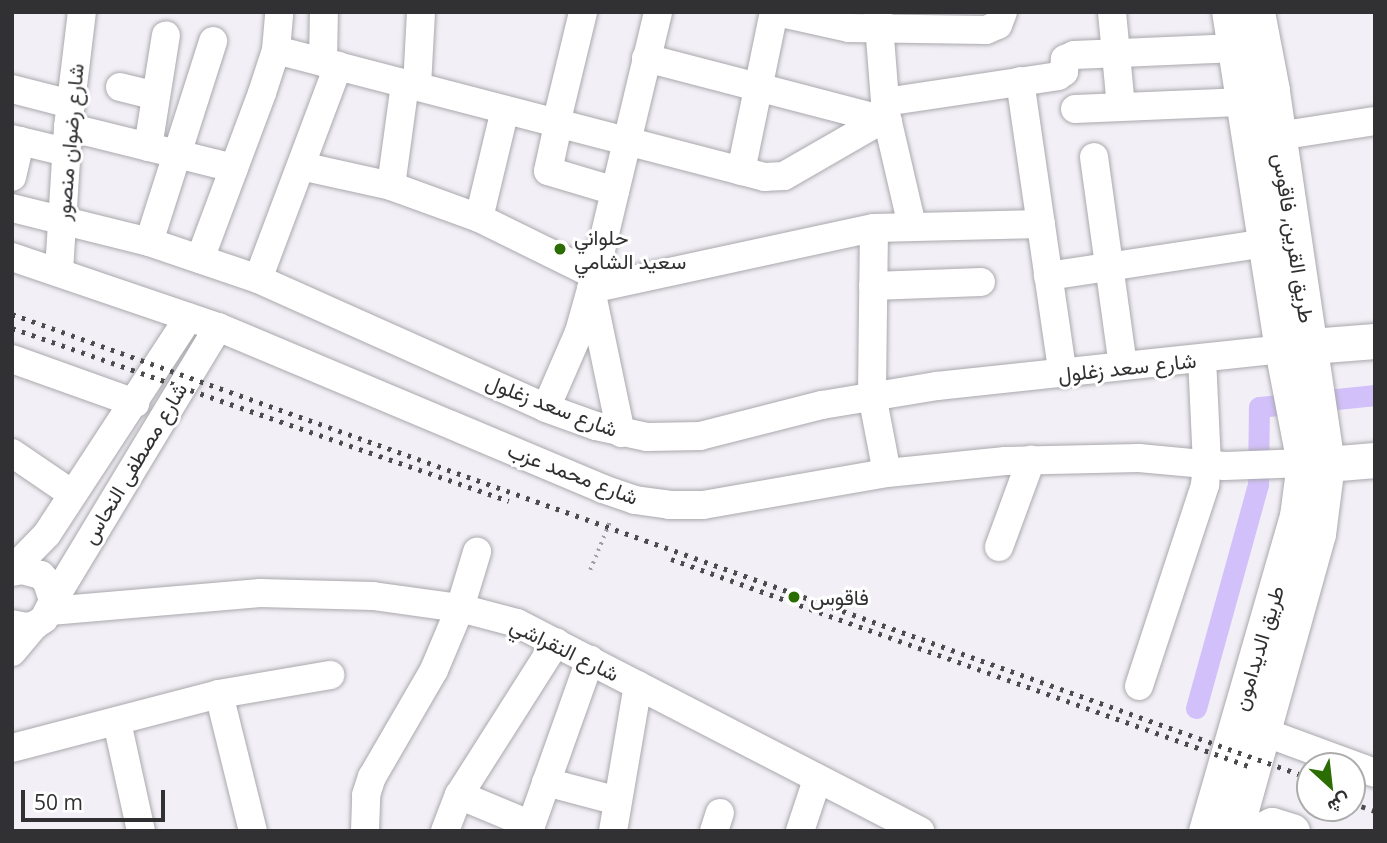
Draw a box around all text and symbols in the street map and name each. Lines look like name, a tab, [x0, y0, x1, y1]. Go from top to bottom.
street label: شارع رضوان منصور	[50, 62, 88, 222]
street label: طريق القرين, فاقوس	[1268, 151, 1320, 325]
place label: حلواني سعيد الشامي	[574, 224, 686, 274]
marker: حلواني سعيد الشامي	[552, 241, 568, 257]
street label: شارع سعد زغلول	[1057, 347, 1197, 387]
street label: شارع سعد زغلول	[483, 368, 621, 442]
street label: شارع مصطفى النحاس	[76, 378, 192, 548]
street label: شارع محمد عزب	[504, 437, 642, 509]
street label: طريق الديدامون	[1227, 582, 1289, 714]
place label: فاقوس	[810, 584, 869, 610]
marker: فاقوس	[784, 587, 804, 607]
street label: شارع النقراشي	[507, 612, 623, 686]
north arrow	[1296, 752, 1366, 822]
scale bar	[24, 776, 168, 820]
text: ش	[1324, 787, 1356, 821]
text: 50 m	[34, 788, 83, 816]

